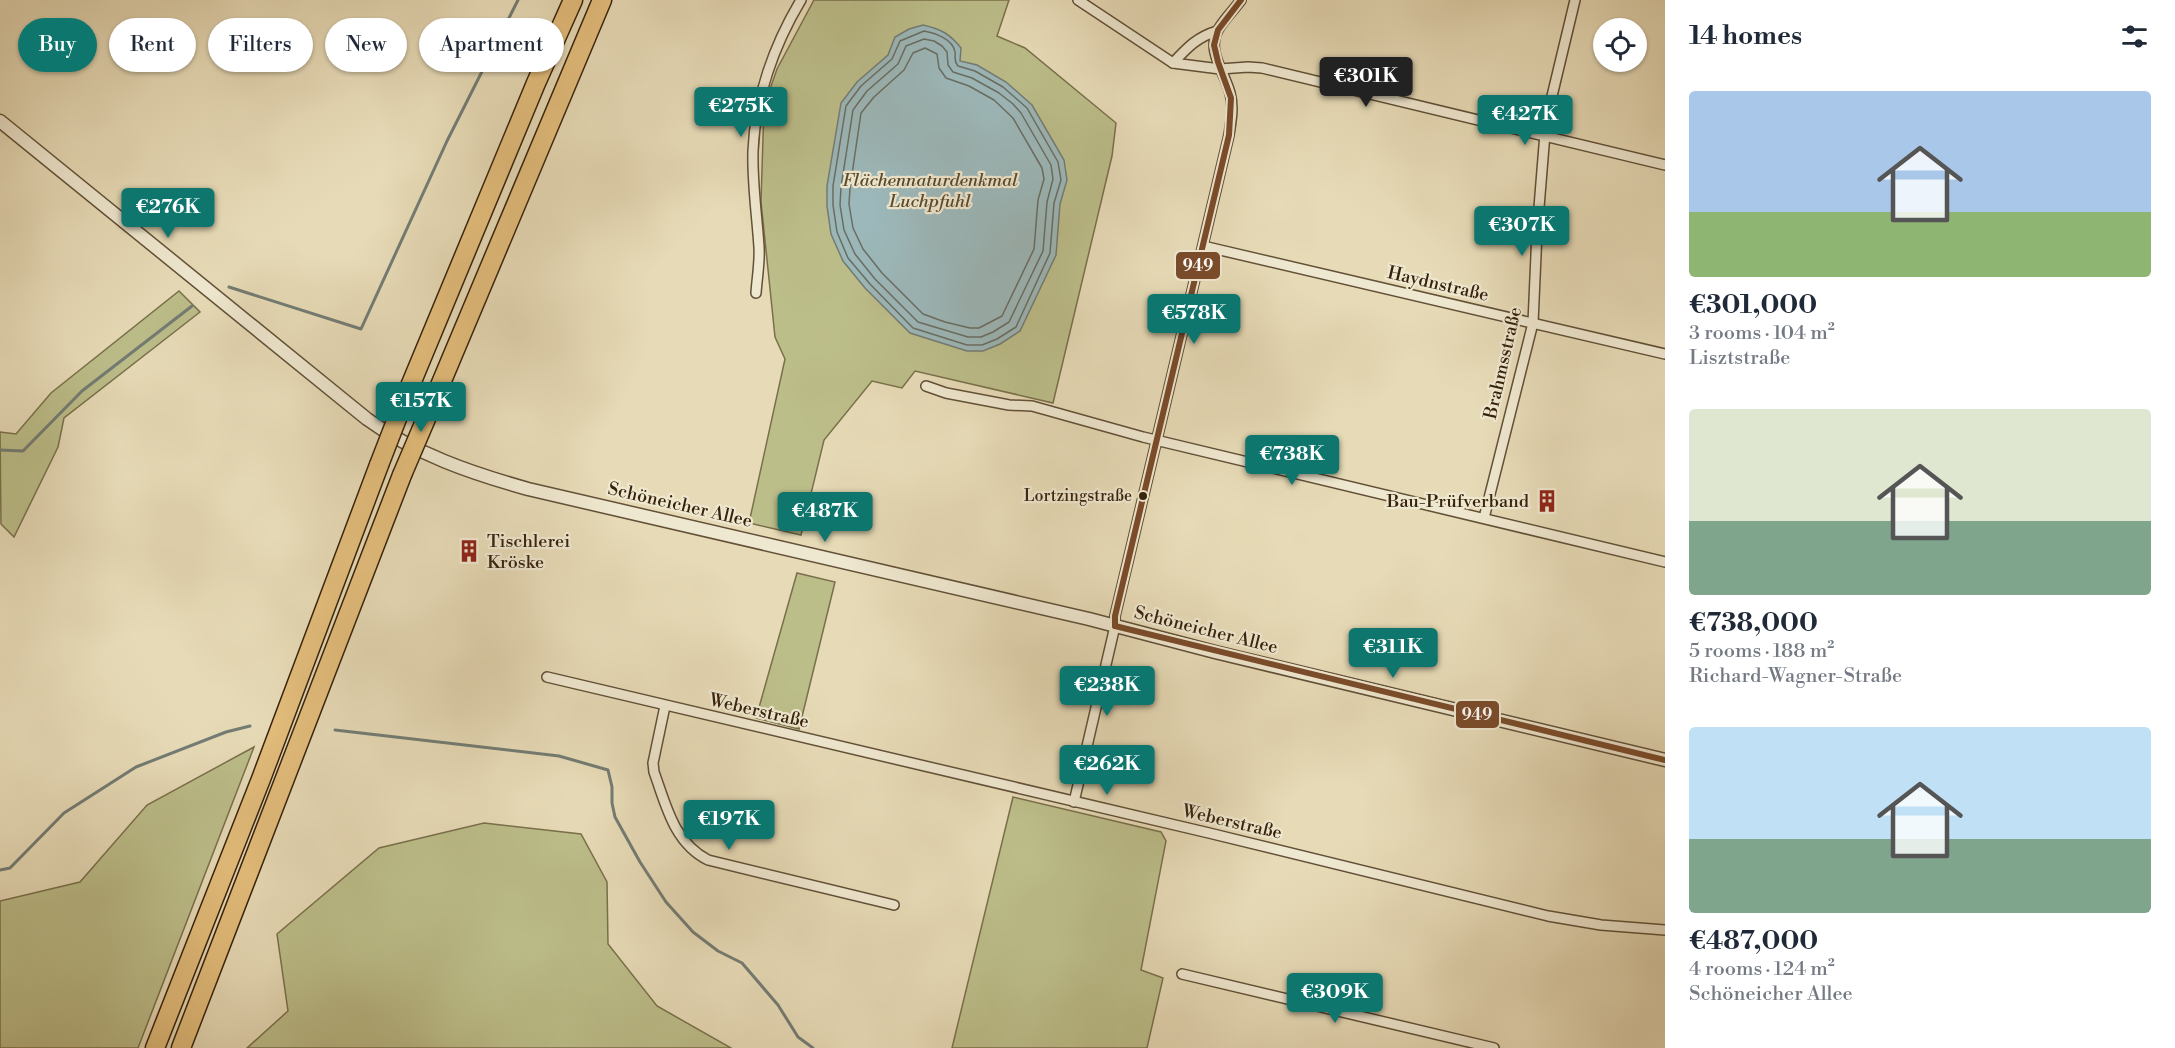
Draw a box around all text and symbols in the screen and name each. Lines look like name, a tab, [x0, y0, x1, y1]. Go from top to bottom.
chip: Buy	[18, 18, 97, 72]
chip: Rent	[109, 18, 196, 72]
chip: Filters	[208, 18, 313, 72]
chip: New	[325, 18, 407, 72]
chip: Apartment	[419, 18, 564, 72]
map controls	[1593, 18, 1647, 72]
button: locate	[1593, 18, 1647, 72]
text: 14 homes	[1689, 20, 1802, 52]
icon: filters	[2118, 20, 2151, 53]
pin: €301K	[1324, 57, 1408, 108]
text: €301K	[1334, 64, 1398, 89]
pin: €275K	[699, 87, 783, 138]
text: €275K	[708, 94, 774, 119]
pin: €427K	[1483, 95, 1567, 146]
text: €427K	[1492, 102, 1558, 127]
icon: home	[1866, 130, 1974, 238]
park label: Flächennaturdenkmal Luchpfuhl	[842, 169, 1018, 213]
pin: €276K	[126, 188, 210, 239]
text: €276K	[135, 195, 201, 220]
pin: €307K	[1480, 206, 1564, 257]
text: €307K	[1488, 213, 1556, 238]
line badge: 949	[1175, 251, 1221, 280]
text: 949	[1183, 256, 1213, 276]
street label: Haydnstraße	[1385, 261, 1491, 307]
text: €301,000	[1689, 289, 1817, 321]
pin: €578K	[1152, 294, 1236, 345]
text: €578K	[1161, 301, 1227, 326]
street label: Brahmsstraße	[1479, 305, 1527, 422]
text: 3 rooms · 104 m²	[1689, 321, 1835, 346]
text: Lisztstraße	[1689, 346, 1790, 371]
pin: €157K	[379, 382, 463, 433]
text: €157K	[390, 389, 452, 414]
pin: €738K	[1250, 435, 1334, 486]
text: €738K	[1259, 442, 1325, 467]
icon: home	[1866, 448, 1974, 556]
street label: Schöneicher Allee	[606, 477, 754, 533]
place label: Lortzingstraße	[1024, 486, 1132, 506]
building icon: Bau-Prüfverband	[1534, 488, 1560, 514]
marker: Lortzingstraße	[1137, 490, 1149, 502]
place label: Bau-Prüfverband	[1386, 490, 1530, 513]
pin: €487K	[783, 492, 867, 543]
text: €487K	[792, 499, 858, 524]
place label: Tischlerei Kröske	[487, 530, 570, 574]
building icon: Tischlerei Kröske	[456, 538, 482, 564]
street label: Schöneicher Allee	[1132, 601, 1280, 659]
text: €738,000	[1689, 607, 1818, 639]
pin: €311K	[1351, 628, 1435, 679]
text: €311K	[1363, 635, 1423, 660]
text: 5 rooms · 188 m²	[1689, 639, 1834, 664]
text: Richard-Wagner-Straße	[1689, 664, 1902, 689]
pin: €238K	[1065, 666, 1149, 717]
text: €238K	[1074, 673, 1140, 698]
street label: Weberstraße	[706, 688, 811, 734]
line badge: 949	[1455, 700, 1500, 729]
text: 949	[1462, 705, 1492, 725]
pin: €262K	[1065, 745, 1149, 796]
text: €262K	[1074, 752, 1140, 777]
icon: home	[1866, 766, 1974, 874]
street label: Weberstraße	[1179, 799, 1284, 845]
pin: €197K	[687, 800, 771, 851]
text: €197K	[698, 807, 760, 832]
text: €487,000	[1689, 925, 1818, 957]
text: 4 rooms · 124 m²	[1689, 957, 1835, 982]
pin: €309K	[1293, 973, 1377, 1024]
text: €309K	[1301, 980, 1369, 1005]
text: Schöneicher Allee	[1689, 982, 1853, 1007]

